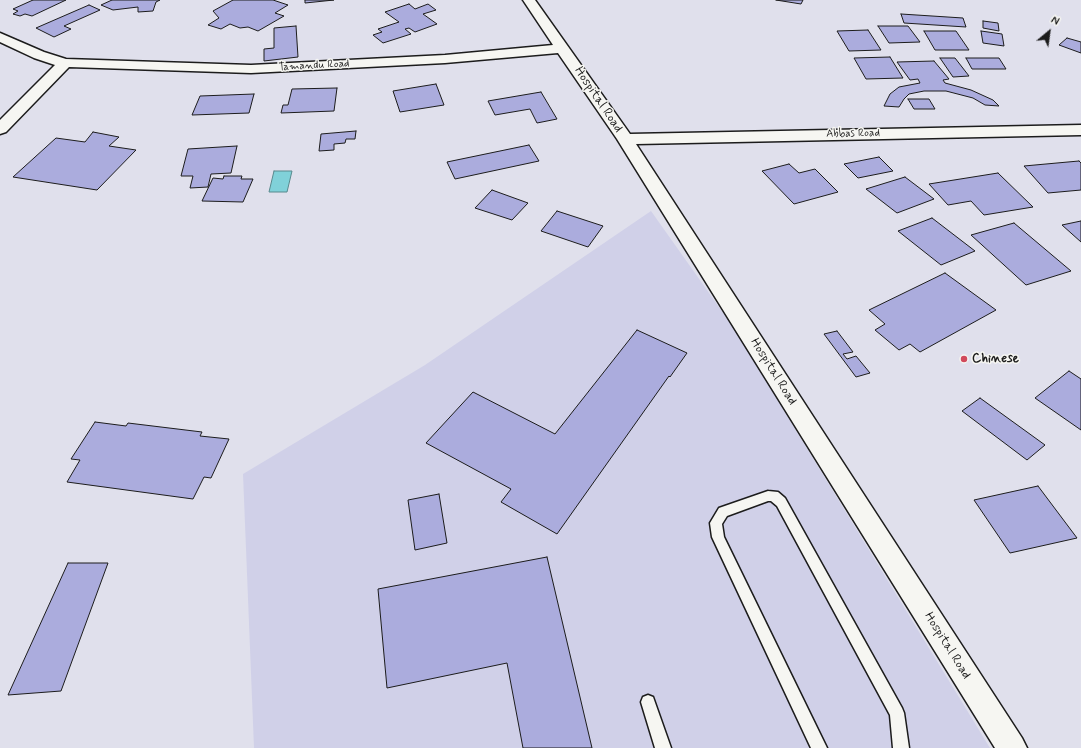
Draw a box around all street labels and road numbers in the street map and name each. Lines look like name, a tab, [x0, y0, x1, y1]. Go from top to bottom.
street label: Tamandu Road	[278, 58, 350, 74]
street label: Hospital Road	[570, 64, 626, 136]
street label: Abbas Road	[826, 127, 880, 141]
street label: Hospital Road	[746, 336, 800, 408]
street label: Hospital Road	[920, 610, 974, 682]

